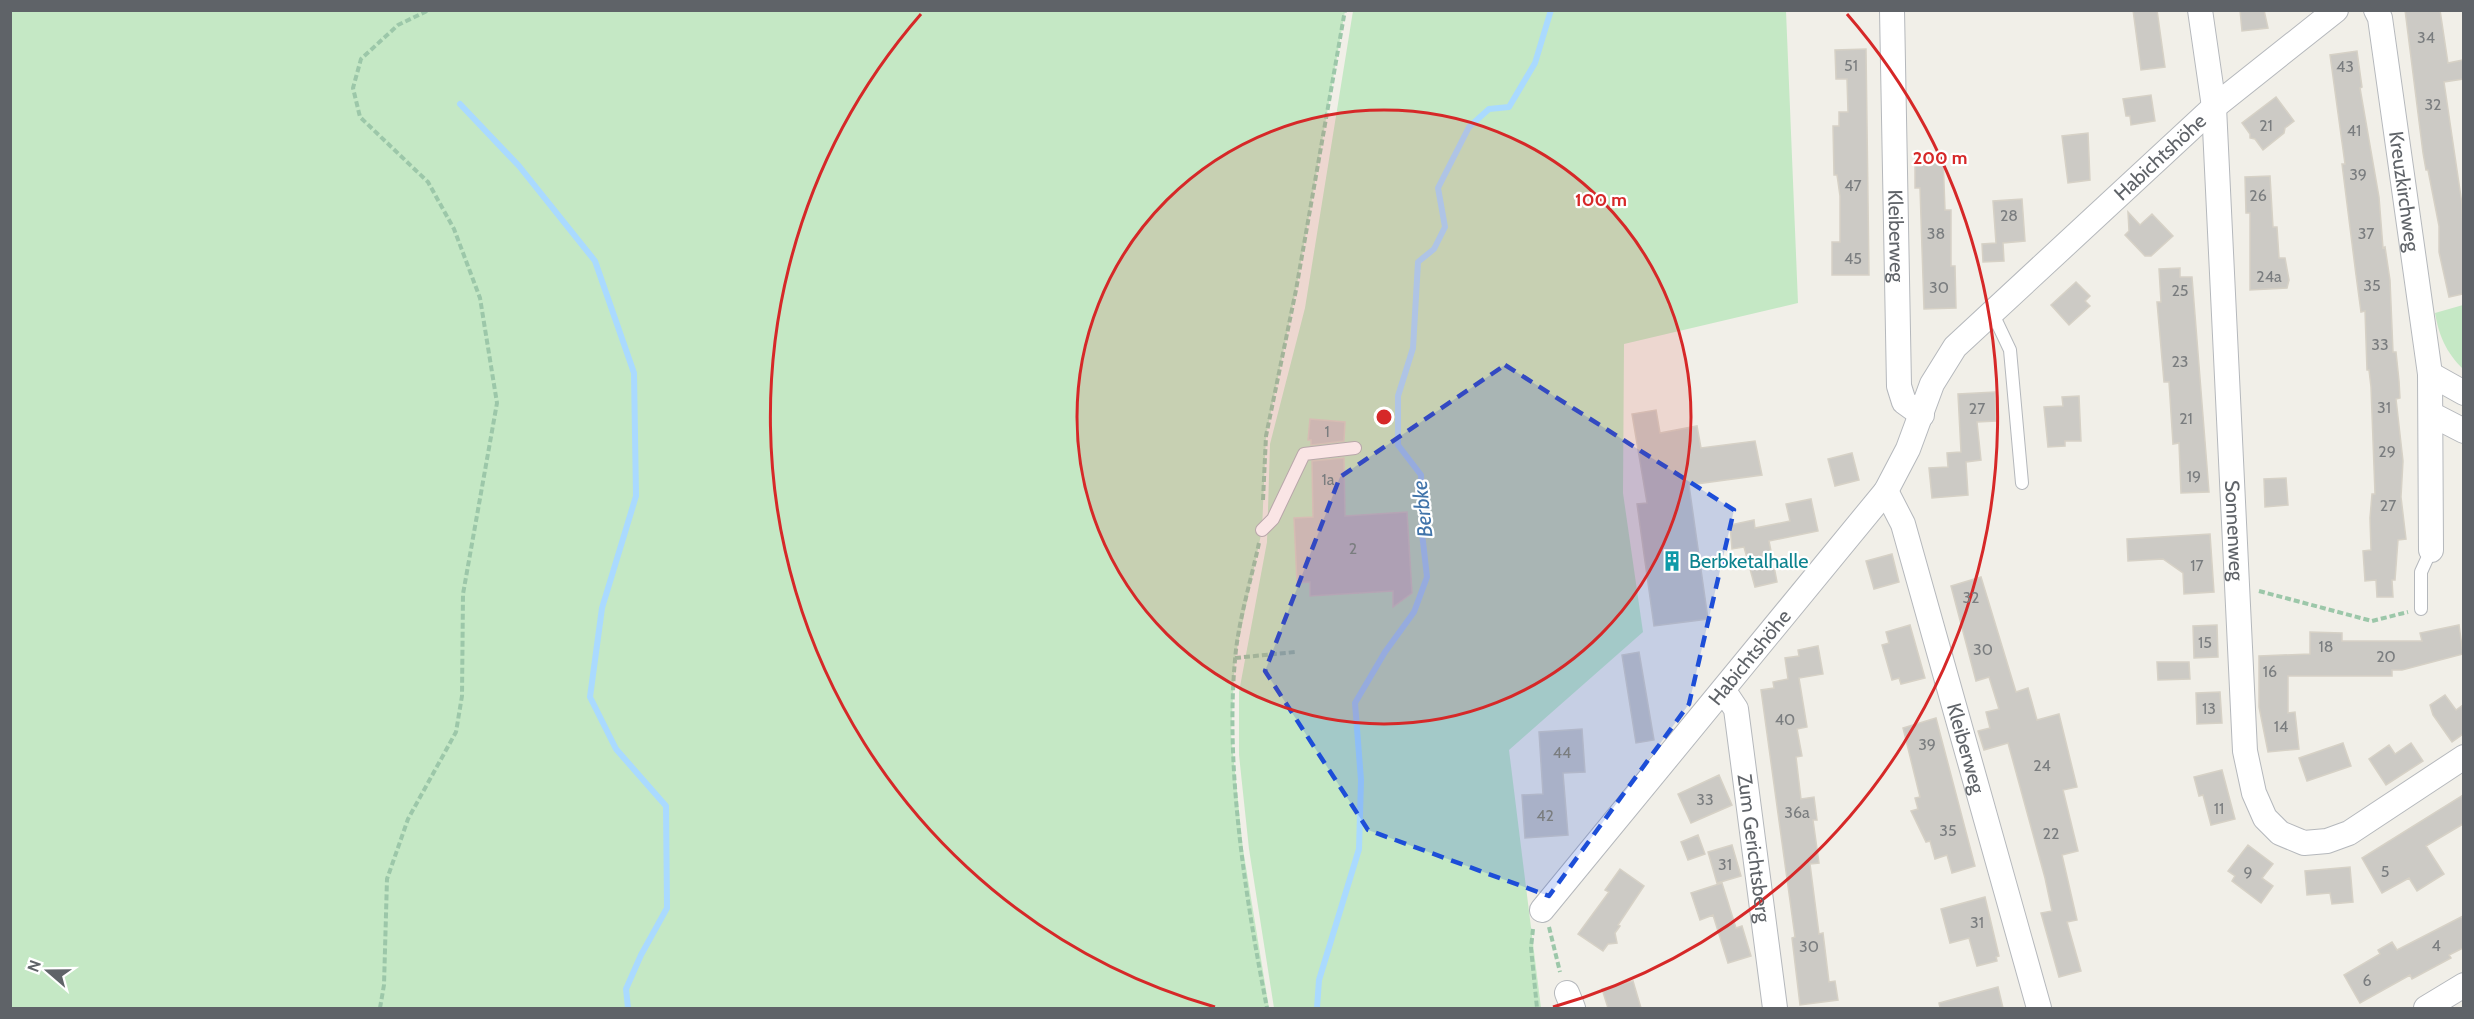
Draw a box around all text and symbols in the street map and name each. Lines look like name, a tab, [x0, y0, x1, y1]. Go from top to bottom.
house number: 34	[2417, 28, 2435, 47]
house number: 51	[1844, 56, 1858, 75]
house number: 43	[2336, 57, 2354, 76]
house number: 32	[2424, 95, 2442, 114]
street label: Habichtshöhe	[2109, 109, 2211, 205]
house number: 21	[2259, 116, 2273, 135]
house number: 41	[2347, 121, 2361, 140]
street label: Kreuzkirchweg	[2384, 130, 2425, 254]
text: 200 m	[1913, 147, 1967, 169]
house number: 39	[2349, 165, 2367, 184]
house number: 47	[1844, 176, 1862, 195]
house number: 26	[2249, 186, 2267, 205]
text: 100 m	[1575, 189, 1627, 211]
street label: Kleiberweg	[1883, 189, 1909, 284]
house number: 28	[2000, 206, 2018, 225]
house number: 38	[1927, 224, 1945, 243]
house number: 37	[2358, 224, 2374, 243]
house number: 45	[1844, 249, 1862, 268]
house number: 24a	[2256, 267, 2282, 286]
house number: 35	[2363, 276, 2381, 295]
house number: 30	[1929, 278, 1949, 297]
house number: 25	[2171, 281, 2189, 300]
house number: 33	[2371, 335, 2389, 354]
house number: 23	[2171, 352, 2189, 371]
house number: 31	[2377, 398, 2391, 417]
house number: 27	[1969, 399, 1985, 418]
centre of rings	[1374, 407, 1394, 427]
house number: 21	[2179, 409, 2193, 428]
house number: 1	[1324, 422, 1330, 441]
house number: 29	[2378, 442, 2396, 461]
house number: 19	[2187, 467, 2201, 486]
house number: 1a	[1322, 470, 1335, 489]
water label: Berbke	[1407, 479, 1437, 539]
street label: Sonnenweg	[2220, 480, 2249, 583]
house number: 27	[2380, 496, 2396, 515]
house number: 2	[1349, 539, 1357, 558]
building icon: Berbketalhalle	[1660, 549, 1684, 573]
place label: Berbketalhalle	[1689, 549, 1808, 573]
house number: 17	[2190, 556, 2204, 575]
house number: 32	[1962, 588, 1980, 607]
street label: Habichtshöhe	[1703, 605, 1796, 710]
house number: 15	[2198, 633, 2212, 652]
house number: 18	[2319, 637, 2333, 656]
house number: 30	[1973, 640, 1993, 659]
house number: 20	[2376, 647, 2396, 666]
house number: 16	[2263, 662, 2277, 681]
house number: 13	[2202, 699, 2216, 718]
street label: Kleiberweg	[1942, 700, 1990, 797]
house number: 40	[1775, 710, 1795, 729]
house number: 14	[2274, 717, 2288, 736]
house number: 39	[1918, 735, 1936, 754]
house number: 44	[1553, 743, 1571, 762]
house number: 24	[2033, 756, 2051, 775]
street label: Zum Gerichtsberg	[1733, 773, 1776, 925]
house number: 33	[1696, 790, 1714, 809]
house number: 11	[2214, 799, 2224, 818]
house number: 36a	[1784, 803, 1810, 822]
house number: 42	[1536, 806, 1554, 825]
house number: 35	[1939, 821, 1957, 840]
house number: 22	[2043, 824, 2059, 843]
house number: 31	[1718, 855, 1732, 874]
house number: 5	[2381, 862, 2389, 881]
house number: 9	[2243, 863, 2253, 882]
house number: 31	[1970, 913, 1984, 932]
house number: 4	[2431, 936, 2441, 955]
house number: 30	[1799, 937, 1819, 956]
north arrow	[18, 941, 78, 1001]
text: N	[24, 957, 45, 975]
house number: 6	[2362, 971, 2372, 990]

